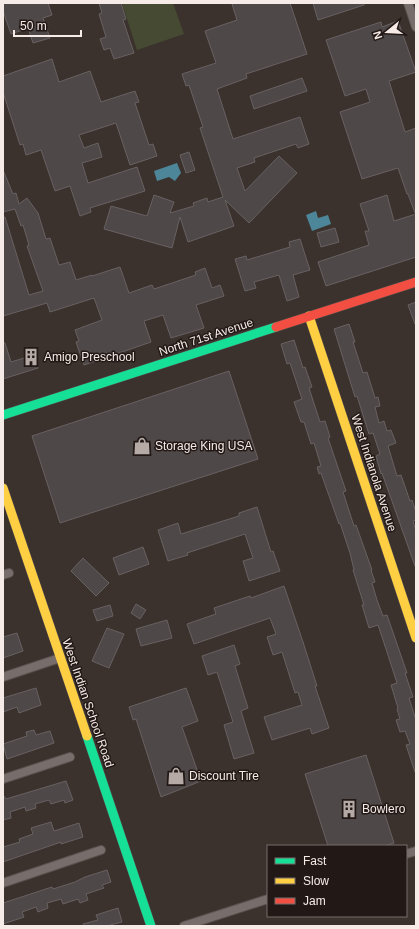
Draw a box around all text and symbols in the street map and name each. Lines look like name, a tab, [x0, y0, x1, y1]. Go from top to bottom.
scale bar	[14, 12, 81, 38]
north arrow	[367, 12, 407, 52]
text: 50 m	[20, 19, 47, 33]
text: N	[371, 29, 384, 41]
street label: North 71st Avenue	[157, 315, 255, 359]
building icon: Amigo Preschool	[21, 347, 41, 367]
place label: Amigo Preschool	[44, 350, 135, 364]
street label: West Indianola Avenue	[348, 413, 400, 534]
shop icon: Storage King USA	[132, 436, 152, 456]
place label: Storage King USA	[155, 439, 252, 453]
street label: West Indian School Road	[59, 637, 117, 769]
shop icon: Discount Tire	[166, 766, 186, 786]
place label: Discount Tire	[189, 769, 259, 783]
building icon: Bowlero	[339, 799, 359, 819]
place label: Bowlero	[362, 802, 406, 816]
legend	[267, 845, 407, 917]
text: Fast	[303, 854, 327, 868]
text: Slow	[303, 874, 329, 888]
text: Jam	[303, 894, 326, 908]

